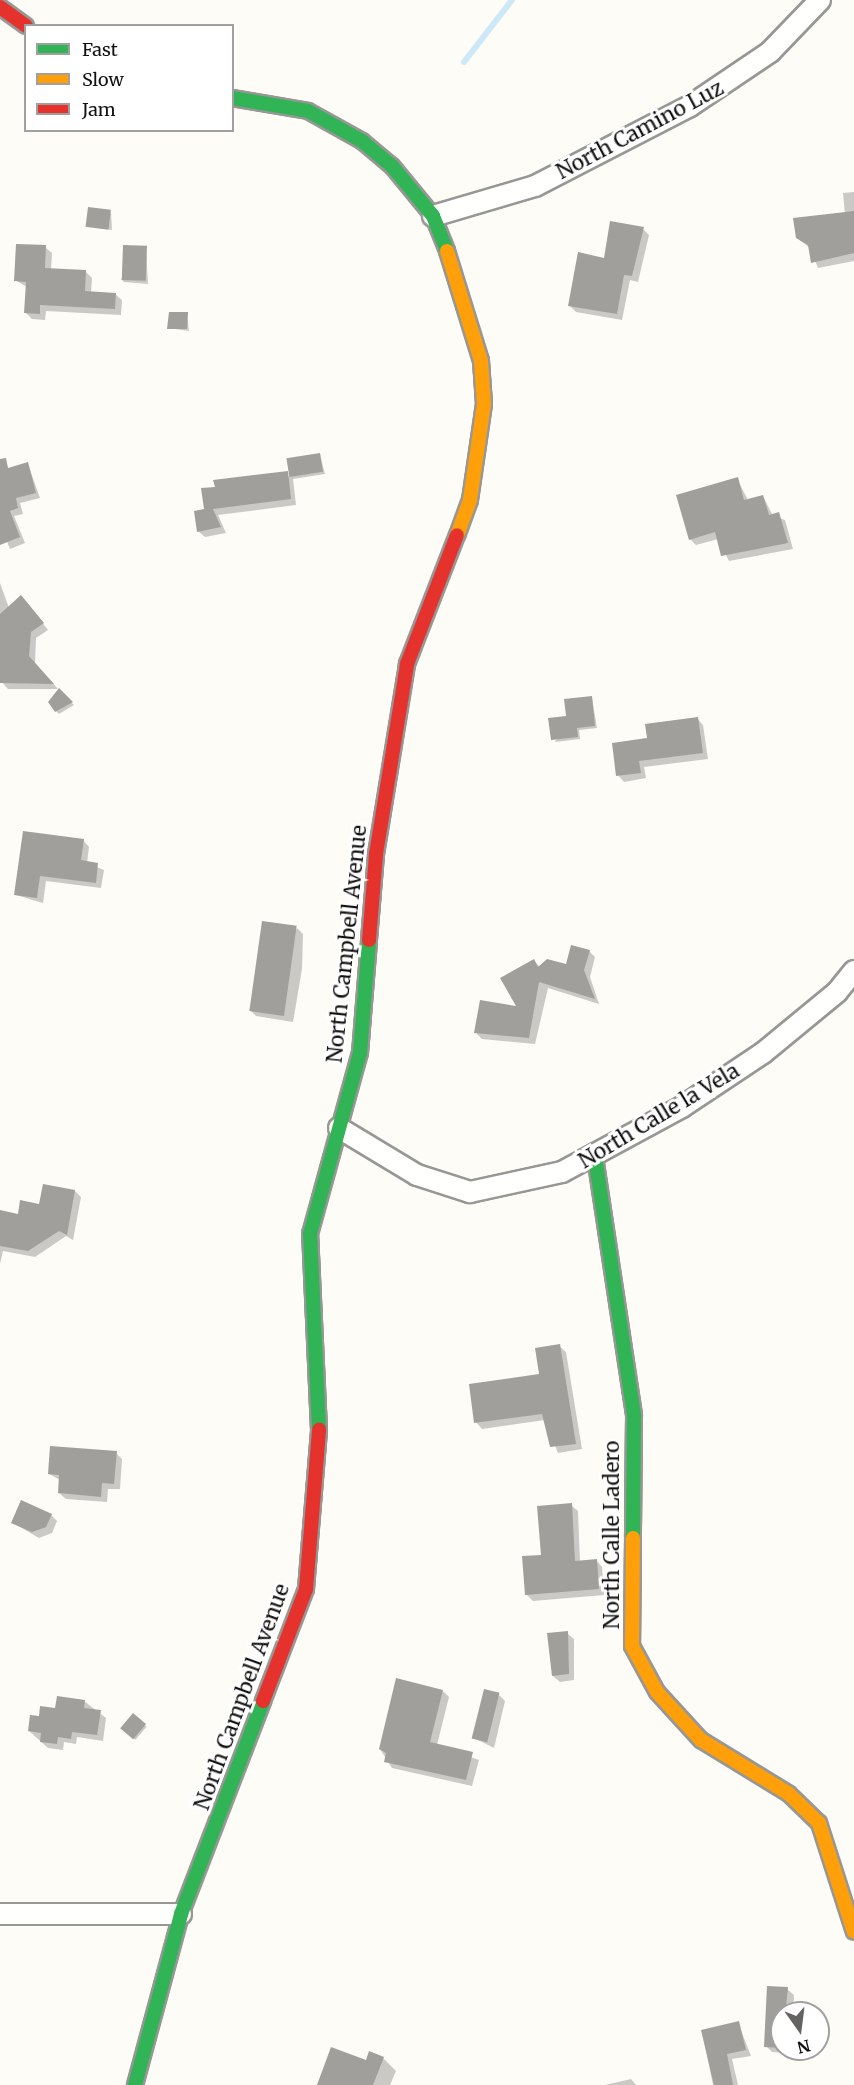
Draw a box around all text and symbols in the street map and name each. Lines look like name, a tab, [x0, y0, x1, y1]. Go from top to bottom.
legend	[24, 24, 234, 132]
text: Fast	[82, 38, 118, 61]
text: Slow	[82, 68, 124, 91]
street label: North Camino Luz	[552, 75, 728, 185]
text: Jam	[82, 98, 116, 121]
street label: North Campbell Avenue	[322, 824, 372, 1064]
street label: North Calle la Vela	[574, 1058, 744, 1174]
street label: North Calle Ladero	[599, 1441, 625, 1629]
street label: North Campbell Avenue	[189, 1580, 295, 1814]
north arrow	[770, 2001, 830, 2061]
text: N	[795, 2035, 812, 2058]

